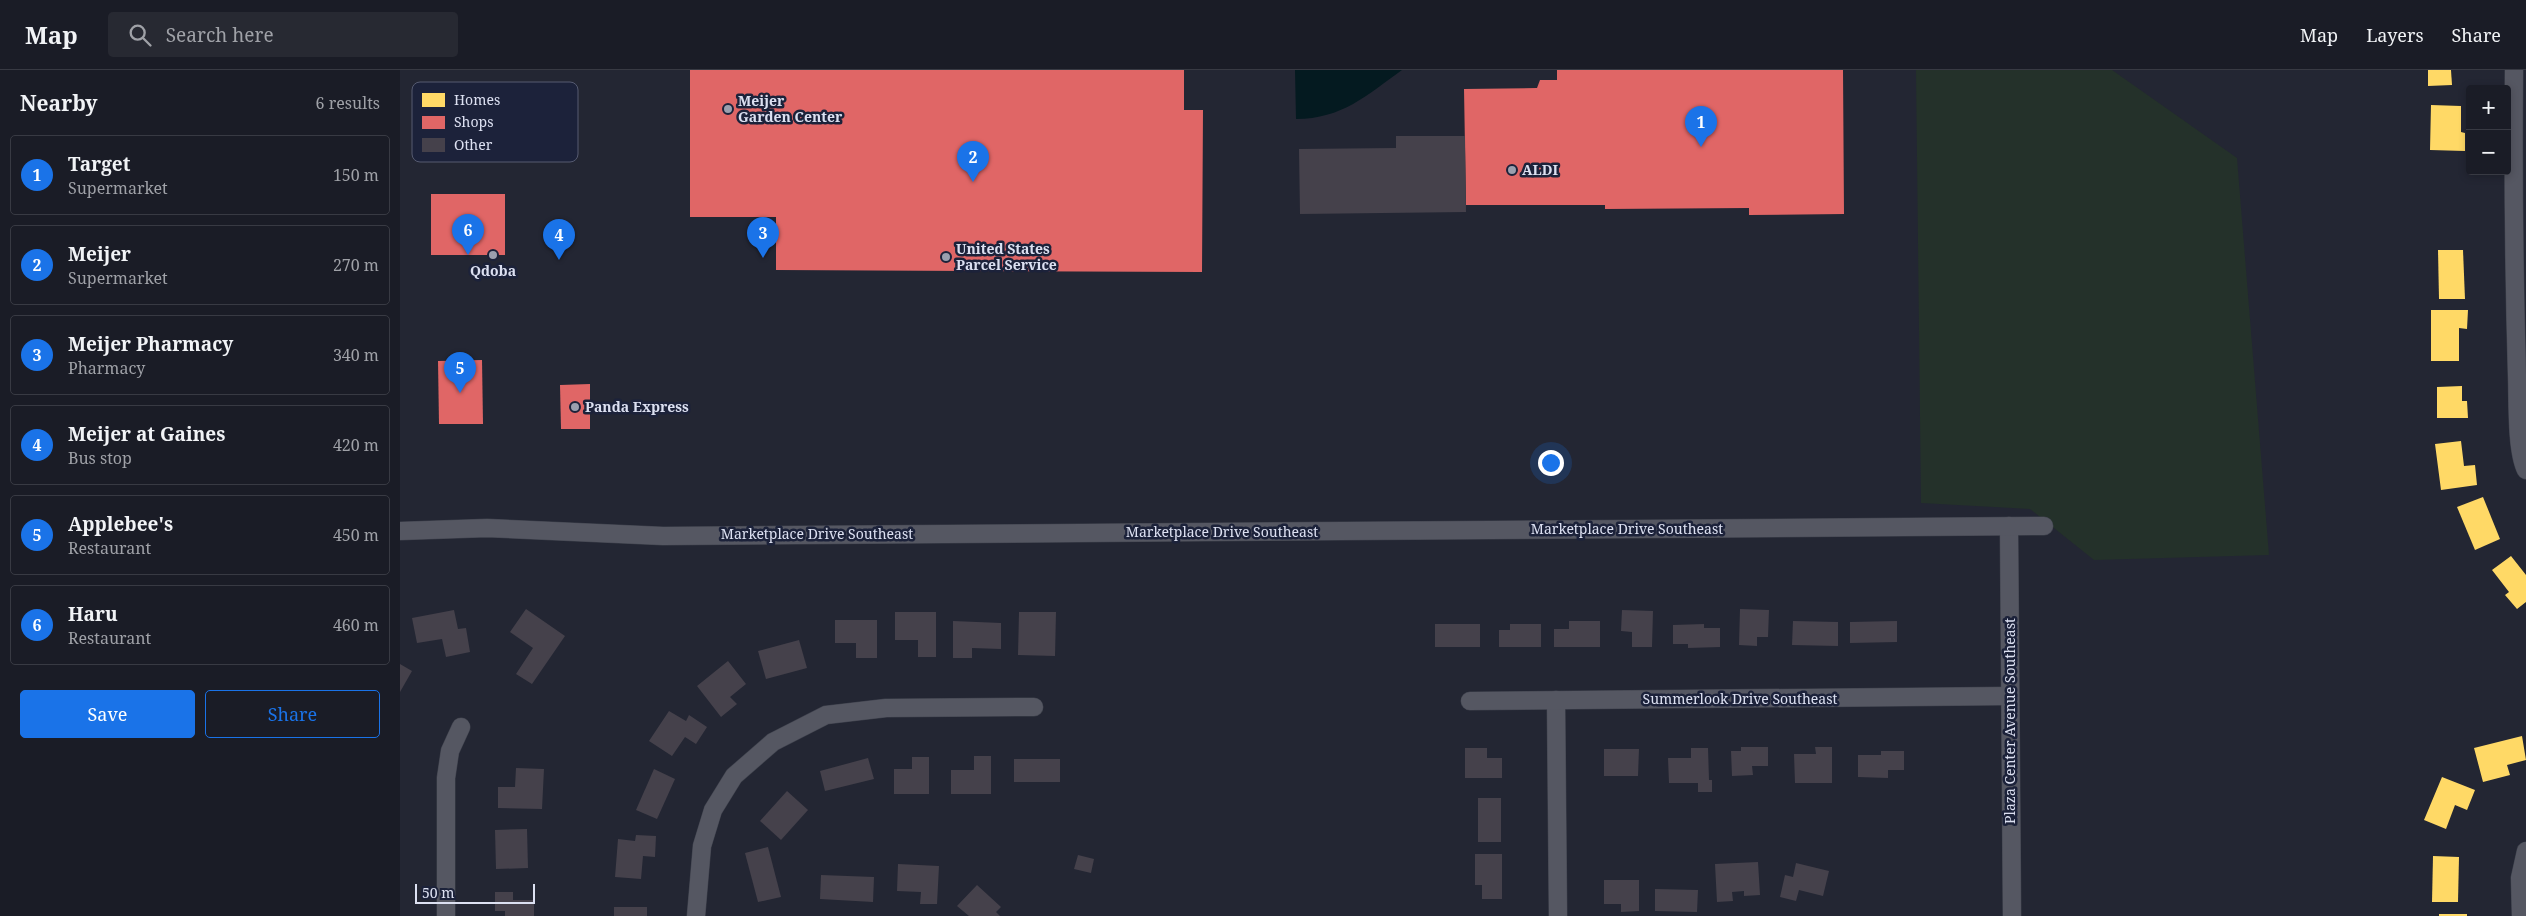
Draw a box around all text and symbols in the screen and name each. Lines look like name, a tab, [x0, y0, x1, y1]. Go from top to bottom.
search box	[108, 12, 458, 57]
text: Map	[25, 18, 78, 51]
icon: search	[126, 21, 154, 49]
text: Search here	[166, 22, 274, 48]
text: Map	[2300, 23, 2338, 47]
text: Layers	[2366, 23, 2424, 47]
text: Share	[2452, 23, 2501, 47]
legend	[412, 82, 578, 162]
map controls	[2466, 85, 2511, 175]
button: +	[2466, 85, 2511, 130]
text: Nearby	[20, 89, 98, 117]
text: Homes	[454, 90, 500, 109]
place label: Meijer Garden Center	[738, 91, 843, 126]
text: 6 results	[316, 92, 380, 114]
marker: Meijer Garden Center	[722, 103, 734, 115]
pin: 1	[1685, 106, 1717, 147]
text: Shops	[454, 112, 494, 131]
button: −	[2466, 130, 2511, 175]
text: Other	[454, 135, 493, 154]
pin: 2	[957, 141, 989, 182]
text: Target	[68, 151, 130, 177]
place label: ALDI	[1522, 160, 1558, 179]
text: 1	[32, 164, 42, 186]
text: 150 m	[333, 164, 379, 186]
marker: ALDI	[1506, 164, 1518, 176]
text: Supermarket	[68, 177, 168, 199]
pin: 6	[452, 214, 484, 255]
pin: 3	[747, 217, 779, 258]
pin: 4	[543, 219, 575, 260]
place label: United States Parcel Service	[956, 239, 1057, 274]
text: Meijer	[68, 241, 131, 267]
marker: Qdoba	[487, 249, 499, 261]
marker: United States Parcel Service	[940, 251, 952, 263]
text: 2	[32, 254, 42, 276]
text: 270 m	[333, 254, 379, 276]
place label: Qdoba	[470, 261, 516, 280]
text: Supermarket	[68, 267, 168, 289]
text: Meijer Pharmacy	[68, 331, 233, 357]
text: 3	[32, 344, 42, 366]
text: 340 m	[333, 344, 379, 366]
pin: 5	[444, 352, 476, 393]
text: Pharmacy	[68, 357, 145, 379]
place label: Panda Express	[585, 397, 689, 416]
marker: Panda Express	[569, 401, 581, 413]
text: Meijer at Gaines	[68, 421, 225, 447]
text: 4	[32, 434, 42, 456]
text: 420 m	[333, 434, 379, 456]
text: Bus stop	[68, 447, 132, 469]
your location	[1538, 450, 1564, 476]
text: Applebee's	[68, 511, 173, 537]
street label: Marketplace Drive Southeast	[1531, 519, 1723, 538]
street label: Marketplace Drive Southeast	[1126, 522, 1318, 541]
text: 5	[32, 524, 42, 546]
text: 450 m	[333, 524, 379, 546]
street label: Marketplace Drive Southeast	[721, 524, 913, 543]
text: Restaurant	[68, 537, 151, 559]
text: Haru	[68, 601, 118, 627]
text: 6	[32, 614, 42, 636]
text: 460 m	[333, 614, 379, 636]
street label: Plaza Center Avenue Southeast	[2000, 618, 2019, 824]
text: Restaurant	[68, 627, 151, 649]
street label: Summerlook Drive Southeast	[1643, 689, 1838, 708]
button: Save	[20, 690, 195, 738]
button: Share	[205, 690, 380, 738]
scale bar	[415, 881, 535, 904]
text: 50 m	[422, 883, 455, 902]

